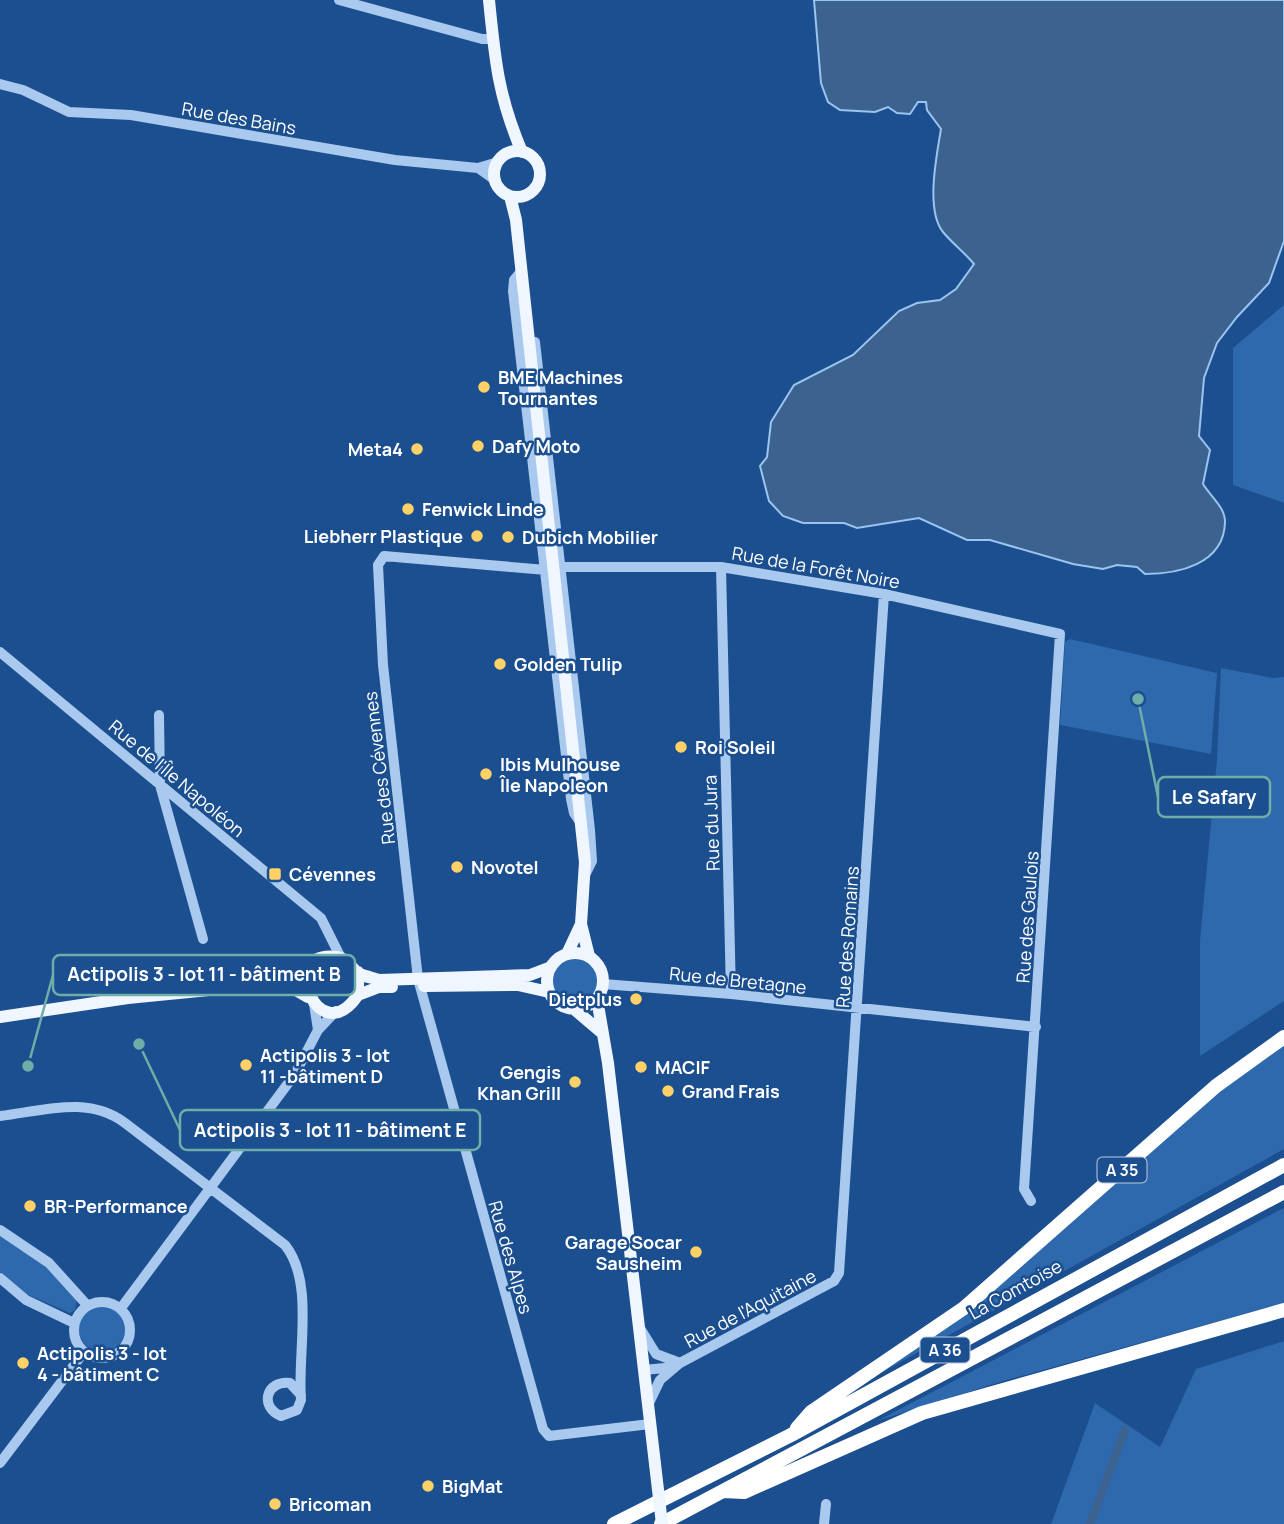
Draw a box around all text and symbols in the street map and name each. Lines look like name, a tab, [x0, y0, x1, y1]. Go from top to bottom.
street label: Rue des Bains	[180, 96, 298, 140]
place label: BME Machines Tournantes	[498, 365, 623, 410]
marker: BME Machines Tournantes	[476, 379, 492, 395]
place label: Dafy Moto	[492, 434, 580, 458]
place label: Meta4	[348, 437, 403, 461]
marker: Dafy Moto	[470, 438, 486, 454]
marker: Meta4	[409, 441, 425, 457]
place label: Fenwick Linde	[422, 497, 544, 521]
marker: Fenwick Linde	[400, 501, 416, 517]
place label: Liebherr Plastique	[304, 524, 463, 548]
place label: Dubich Mobilier	[522, 525, 658, 549]
marker: Liebherr Plastique	[469, 528, 485, 544]
marker: Dubich Mobilier	[500, 529, 516, 545]
street label: Rue de la Forêt Noire	[730, 540, 902, 594]
place label: Golden Tulip	[514, 652, 622, 676]
marker: Golden Tulip	[492, 656, 508, 672]
street label: Rue des Cévennes	[358, 690, 400, 846]
street label: Rue de l'Île Napoléon	[104, 714, 250, 842]
place label: Roi Soleil	[695, 735, 776, 759]
marker: Roi Soleil	[673, 739, 689, 755]
place label: Ibis Mulhouse Île Napoleon	[499, 752, 621, 797]
marker: Ibis Mulhouse Île Napoleon	[478, 766, 494, 782]
street label: Rue du Jura	[697, 774, 725, 872]
callout: Le Safary	[1158, 777, 1270, 817]
text: Le Safary	[1172, 784, 1257, 810]
street label: Rue des Gaulois	[1010, 850, 1044, 984]
place label: Novotel	[471, 855, 539, 879]
marker: Novotel	[449, 859, 465, 875]
place label: Cévennes	[289, 862, 376, 886]
street label: Rue des Romains	[830, 865, 864, 1009]
marker: Cévennes	[267, 866, 283, 882]
callout: Actipolis 3 - lot 11 - bâtiment B	[53, 955, 355, 995]
text: Actipolis 3 - lot 11 - bâtiment B	[67, 961, 341, 987]
street label: Rue de Bretagne	[668, 961, 808, 999]
place label: Dietplus	[549, 987, 622, 1011]
marker: Dietplus	[628, 991, 644, 1007]
place label: Actipolis 3 - lot 11 -bâtiment D	[260, 1043, 390, 1088]
place label: MACIF	[655, 1055, 710, 1079]
marker: Actipolis 3 - lot 11 -bâtiment D	[238, 1057, 254, 1073]
marker: MACIF	[633, 1059, 649, 1075]
place label: Gengis Khan Grill	[477, 1060, 561, 1105]
marker: Gengis Khan Grill	[567, 1074, 583, 1090]
place label: Grand Frais	[682, 1079, 780, 1103]
marker: Grand Frais	[660, 1083, 676, 1099]
callout: Actipolis 3 - lot 11 - bâtiment E	[180, 1110, 480, 1150]
text: Actipolis 3 - lot 11 - bâtiment E	[194, 1117, 466, 1143]
road number: A 35	[1098, 1158, 1146, 1182]
place label: BR-Performance	[44, 1194, 188, 1218]
marker: BR-Performance	[22, 1198, 38, 1214]
street label: Rue des Alpes	[483, 1198, 539, 1316]
place label: Garage Socar Sausheim	[565, 1230, 682, 1275]
marker: Garage Socar Sausheim	[688, 1244, 704, 1260]
street label: La Comtoise	[964, 1253, 1066, 1325]
street label: Rue de l'Aquitaine	[680, 1263, 820, 1353]
road number: A 36	[920, 1338, 970, 1362]
place label: Actipolis 3 - lot 4 - bâtiment C	[37, 1341, 167, 1386]
marker: Actipolis 3 - lot 4 - bâtiment C	[15, 1355, 31, 1371]
place label: BigMat	[442, 1474, 503, 1498]
marker: BigMat	[420, 1478, 436, 1494]
place label: Bricoman	[289, 1492, 372, 1516]
marker: Bricoman	[267, 1496, 283, 1512]

